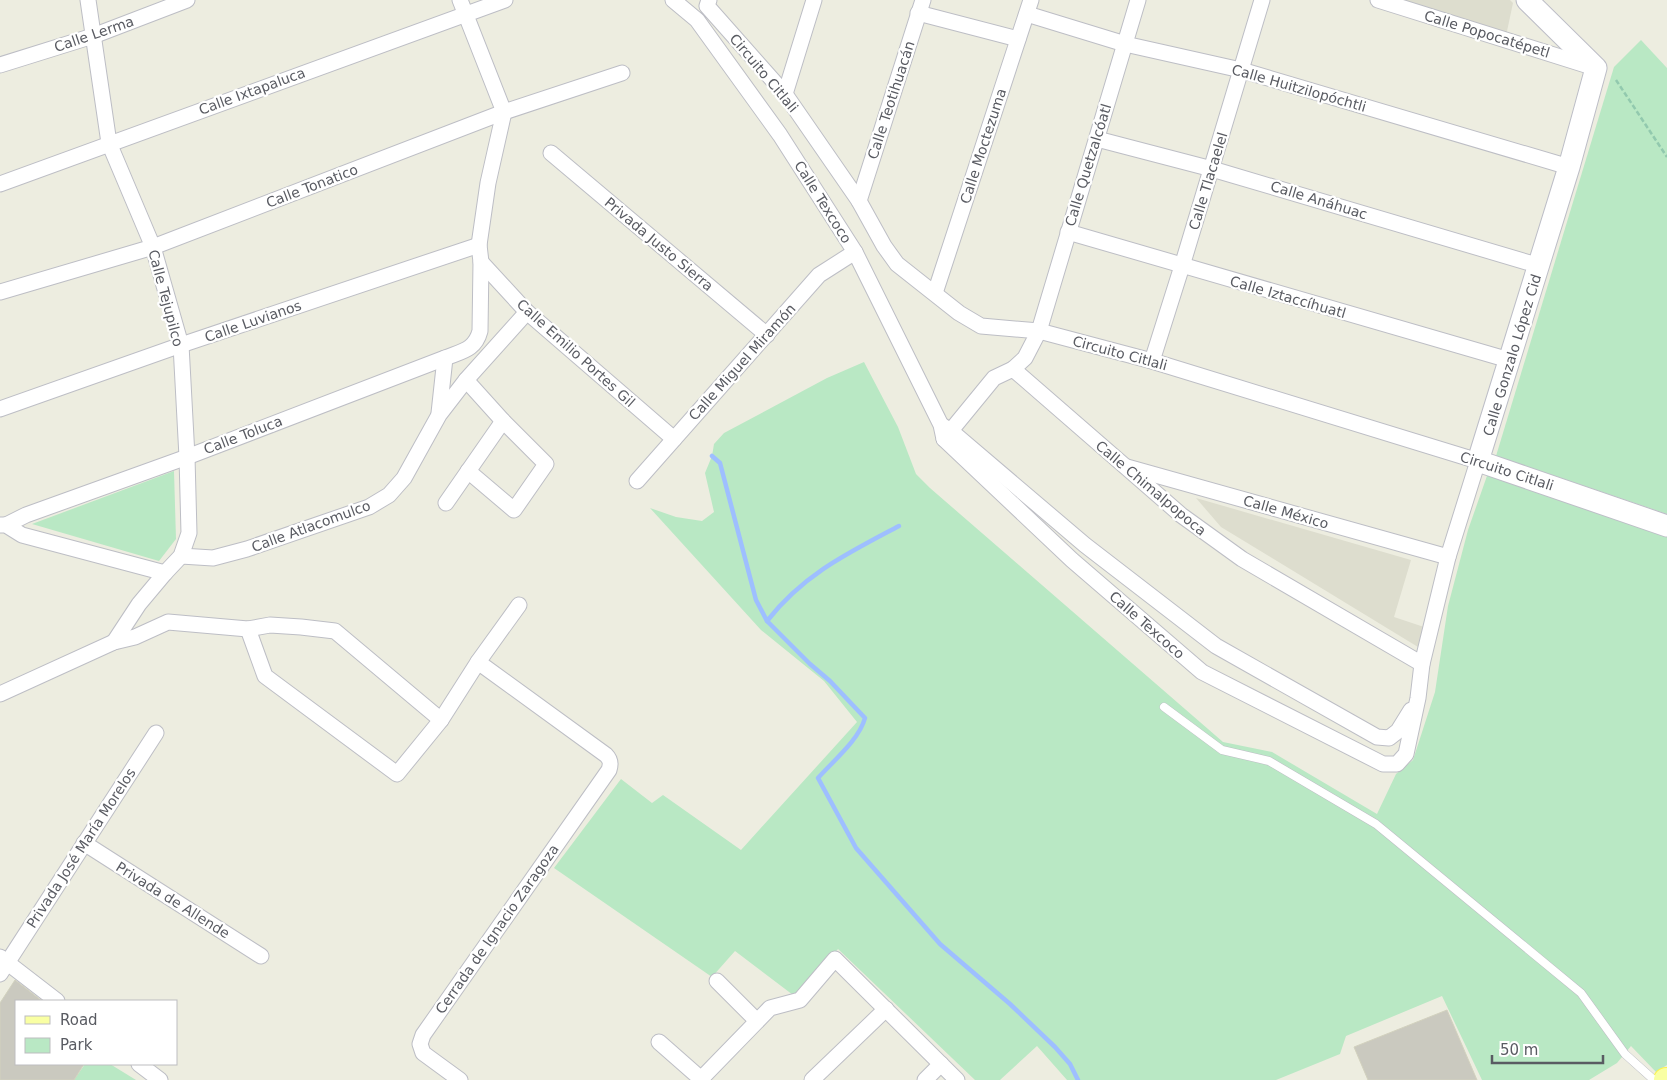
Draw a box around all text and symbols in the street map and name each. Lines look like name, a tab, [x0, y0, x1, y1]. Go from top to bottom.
street label: Calle Popocatépetl	[1422, 7, 1552, 61]
street label: Calle Lerma	[52, 13, 136, 55]
street label: Circuito Citlali	[727, 31, 801, 115]
street label: Calle Teotihuacán	[864, 39, 918, 161]
street label: Calle Huitzilopóchtli	[1230, 61, 1368, 115]
street label: Calle Ixtapaluca	[197, 64, 307, 118]
street label: Calle Moctezuma	[957, 86, 1009, 206]
street label: Calle Quetzalcóatl	[1062, 102, 1114, 228]
street label: Calle Tlacaelel	[1186, 130, 1230, 232]
street label: Calle Texcoco	[791, 158, 855, 246]
street label: Calle Tonatico	[264, 161, 360, 211]
street label: Calle Anáhuac	[1269, 178, 1369, 222]
street label: Privada Justo Sierra	[602, 194, 716, 294]
street label: Calle Tejupilco	[145, 248, 187, 348]
street label: Calle Gonzalo López Cid	[1480, 272, 1544, 438]
street label: Calle Iztaccíhuatl	[1228, 273, 1348, 321]
street label: Calle Emilio Portes Gil	[514, 296, 638, 410]
street label: Calle Luvianos	[203, 297, 303, 345]
street label: Calle Miguel Miramón	[685, 300, 799, 424]
street label: Circuito Citlali	[1071, 333, 1169, 373]
street label: Calle Toluca	[201, 413, 285, 457]
street label: Calle Chimalpopoca	[1093, 437, 1209, 539]
street label: Circuito Citlali	[1458, 448, 1556, 494]
street label: Calle México	[1241, 492, 1331, 532]
street label: Calle Atlacomulco	[249, 497, 373, 555]
street label: Calle Texcoco	[1106, 588, 1188, 662]
street label: Privada José María Morelos	[23, 765, 139, 931]
street label: Cerrada de Ignacio Zaragoza	[432, 841, 562, 1017]
street label: Privada de Allende	[113, 859, 233, 941]
legend	[15, 1000, 178, 1065]
text: Road	[60, 1011, 98, 1029]
scale bar	[1492, 1032, 1603, 1064]
text: Park	[60, 1036, 93, 1054]
text: 50 m	[1500, 1041, 1538, 1059]

